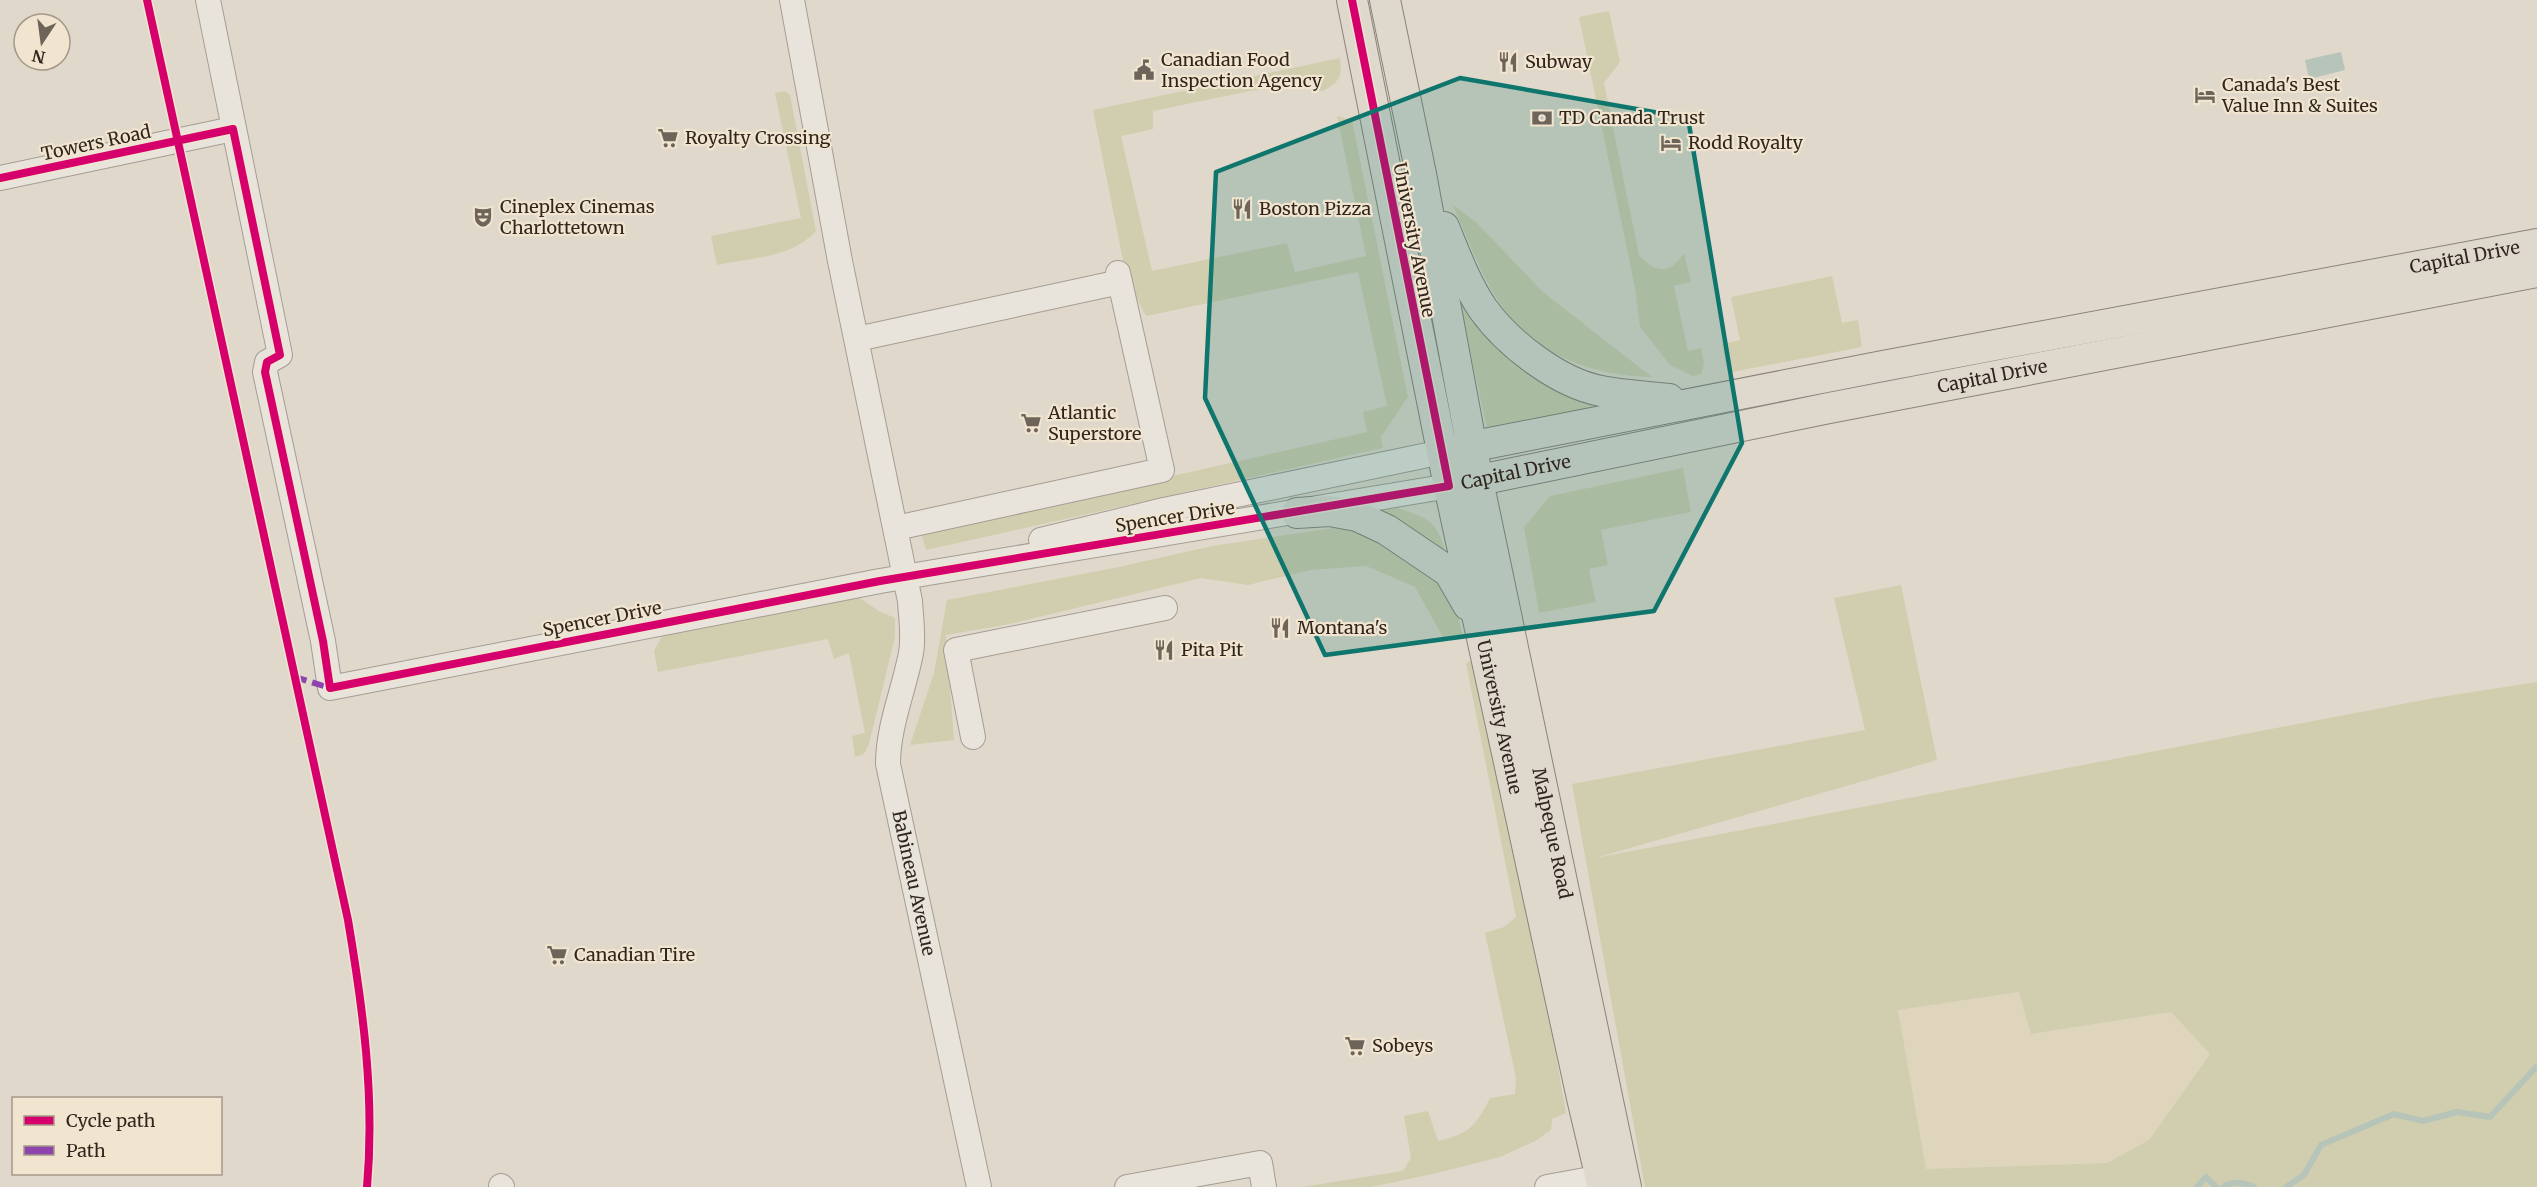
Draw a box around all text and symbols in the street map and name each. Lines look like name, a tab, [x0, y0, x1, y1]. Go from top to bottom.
north arrow	[12, 12, 72, 72]
text: N	[30, 45, 47, 68]
place label: Canadian Food Inspection Agency	[1161, 48, 1323, 92]
restaurant icon: Subway	[1496, 50, 1520, 74]
place label: Subway	[1525, 50, 1593, 73]
public building icon: Canadian Food Inspection Agency	[1132, 58, 1156, 82]
place label: Canada's Best Value Inn & Suites	[2221, 73, 2378, 117]
hotel icon: Canada's Best Value Inn & Suites	[2193, 83, 2217, 107]
bank icon: TD Canada Trust	[1530, 106, 1554, 130]
place label: TD Canada Trust	[1559, 106, 1705, 129]
street label: Towers Road	[39, 120, 153, 165]
supermarket icon: Royalty Crossing	[656, 126, 680, 150]
place label: Royalty Crossing	[685, 126, 831, 149]
hotel icon: Rodd Royalty	[1659, 131, 1683, 155]
place label: Rodd Royalty	[1688, 131, 1804, 154]
street label: University Avenue	[1388, 161, 1441, 319]
place label: Cineplex Cinemas Charlottetown	[500, 195, 655, 239]
restaurant icon: Boston Pizza	[1230, 197, 1254, 221]
place label: Boston Pizza	[1259, 197, 1372, 220]
theatre icon: Cineplex Cinemas Charlottetown	[471, 205, 495, 229]
street label: Capital Drive	[2408, 235, 2522, 279]
street label: Capital Drive	[1935, 354, 2049, 398]
place label: Atlantic Superstore	[1047, 401, 1141, 445]
supermarket icon: Atlantic Superstore	[1019, 411, 1043, 435]
street label: Capital Drive	[1459, 449, 1573, 495]
street label: Spencer Drive	[1113, 496, 1236, 537]
street label: Spencer Drive	[540, 596, 663, 641]
restaurant icon: Montana's	[1268, 616, 1292, 640]
place label: Montana's	[1297, 616, 1388, 639]
restaurant icon: Pita Pit	[1152, 638, 1176, 662]
place label: Pita Pit	[1181, 638, 1243, 661]
street label: University Avenue	[1472, 638, 1528, 796]
street label: Malpeque Road	[1527, 766, 1577, 901]
street label: Babineau Avenue	[887, 808, 941, 958]
supermarket icon: Canadian Tire	[545, 943, 569, 967]
place label: Canadian Tire	[574, 943, 695, 966]
supermarket icon: Sobeys	[1343, 1034, 1367, 1058]
place label: Sobeys	[1372, 1034, 1433, 1057]
legend	[12, 1097, 222, 1175]
text: Cycle path	[66, 1109, 156, 1132]
text: Path	[66, 1139, 106, 1162]

